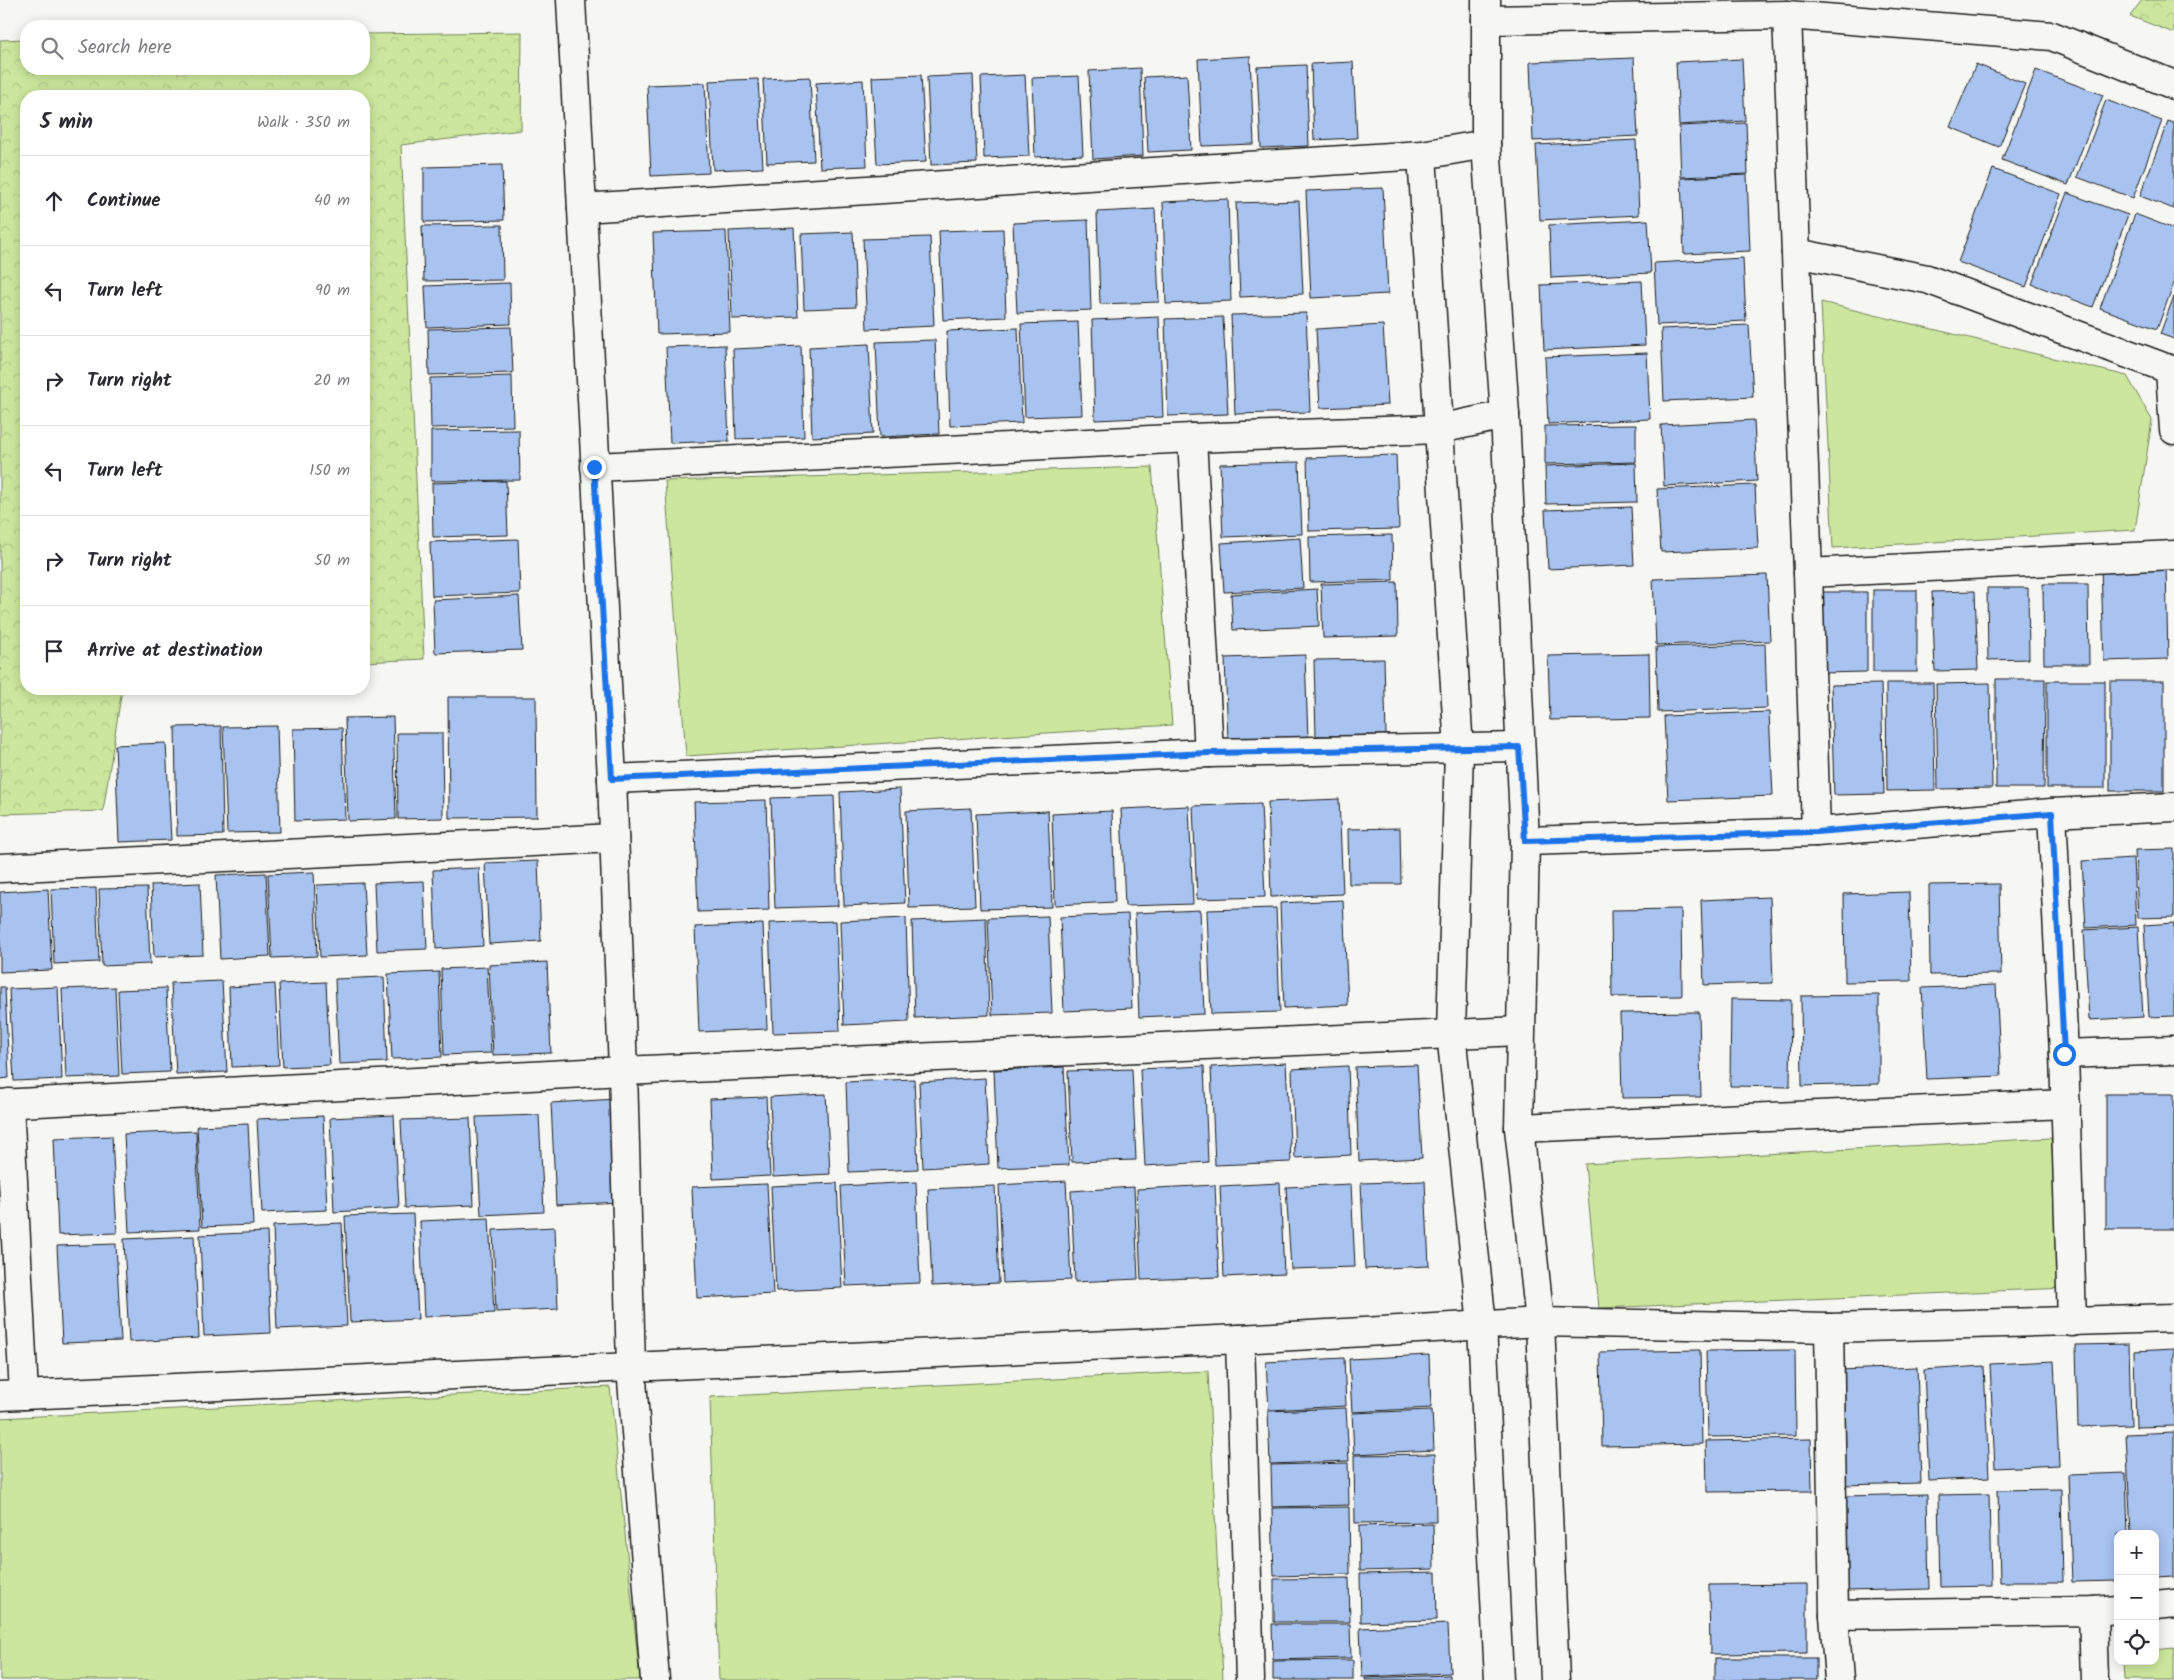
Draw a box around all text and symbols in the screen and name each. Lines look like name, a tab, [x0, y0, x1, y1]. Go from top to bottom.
search box	[20, 20, 370, 75]
text: Search here	[78, 33, 172, 63]
icon: search	[38, 34, 66, 62]
text: 5 min	[40, 106, 93, 139]
text: Walk · 350 m	[257, 110, 350, 135]
text: Continue	[87, 186, 160, 216]
icon: ahead	[40, 187, 68, 215]
text: 40 m	[314, 188, 350, 213]
text: Turn left	[87, 276, 162, 306]
icon: left	[40, 277, 68, 305]
text: 90 m	[315, 278, 350, 303]
text: Turn right	[87, 366, 172, 396]
icon: right	[40, 367, 68, 395]
text: 20 m	[314, 368, 350, 393]
text: Turn left	[87, 456, 162, 486]
route end	[583, 456, 606, 479]
icon: left	[40, 457, 68, 485]
text: 150 m	[309, 458, 350, 483]
text: Turn right	[87, 546, 172, 576]
icon: right	[40, 547, 68, 575]
text: 50 m	[314, 548, 350, 573]
text: Arrive at destination	[87, 636, 263, 666]
icon: arrive	[40, 637, 68, 665]
route start	[2053, 1043, 2076, 1066]
map controls	[2114, 1530, 2159, 1665]
button: +	[2114, 1530, 2159, 1575]
button: −	[2114, 1575, 2159, 1620]
button: locate	[2114, 1620, 2159, 1665]

